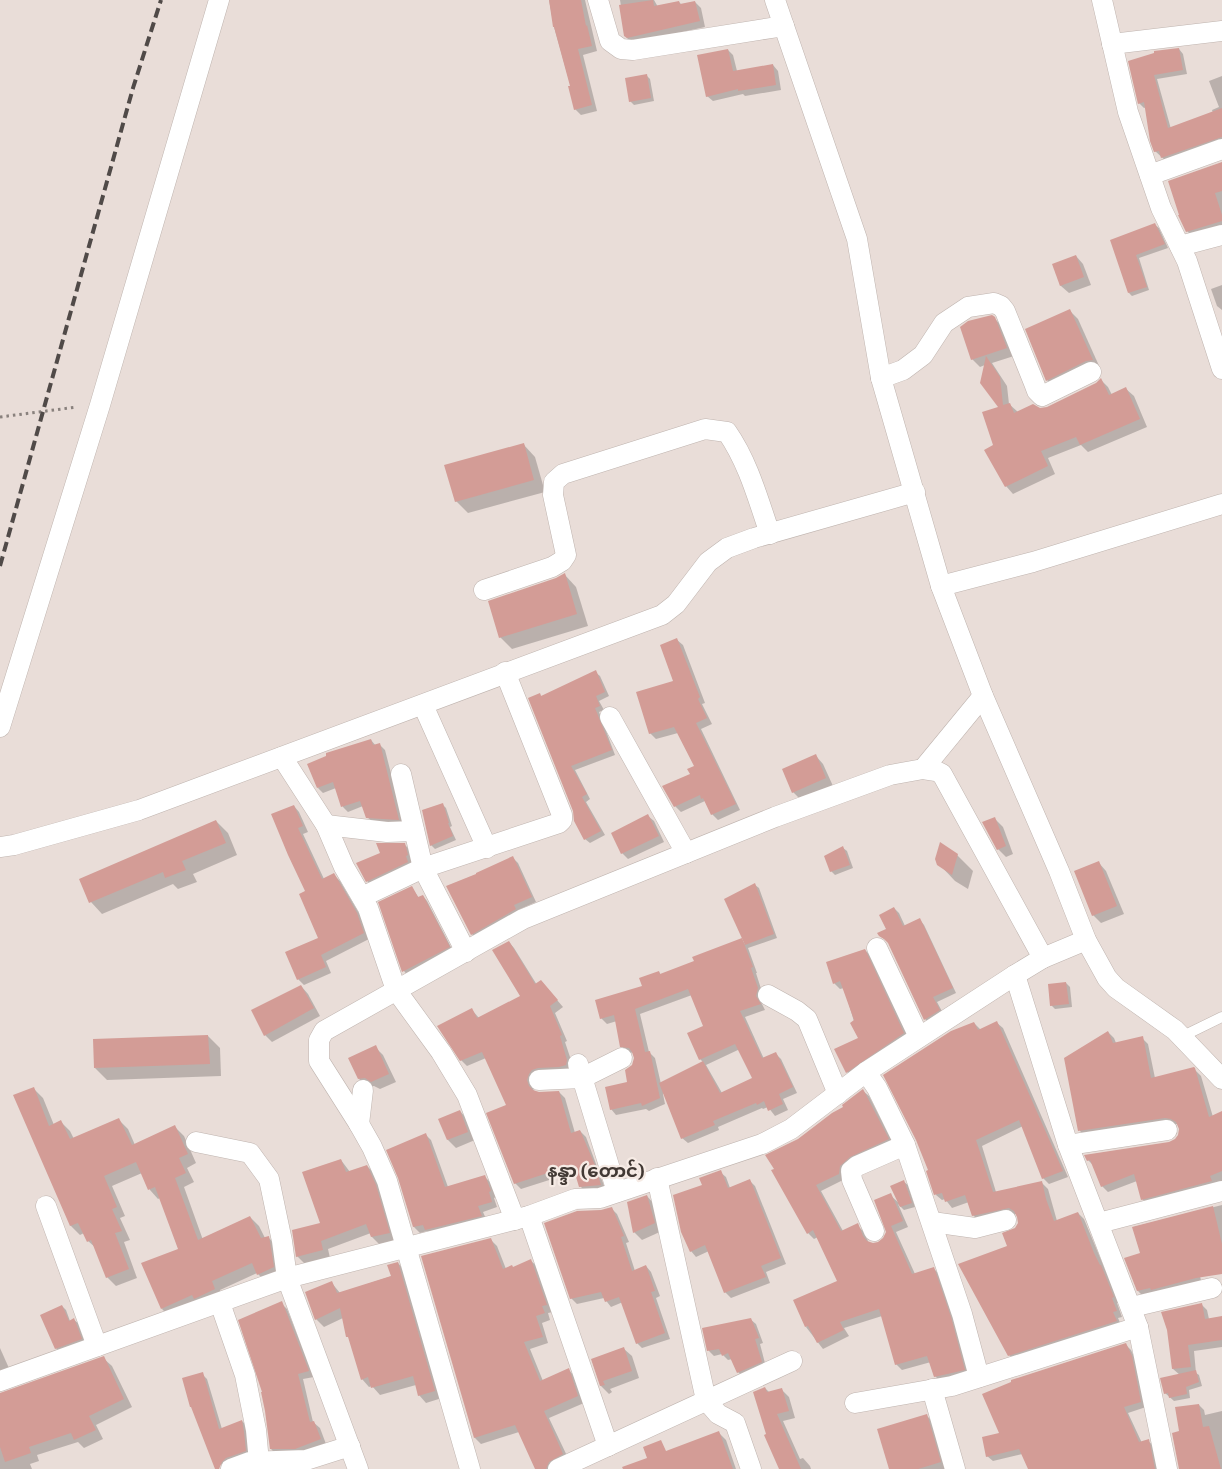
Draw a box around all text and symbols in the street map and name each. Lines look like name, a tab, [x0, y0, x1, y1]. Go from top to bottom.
district label: နန္ဒာ (တောင်)	[548, 1159, 644, 1185]

